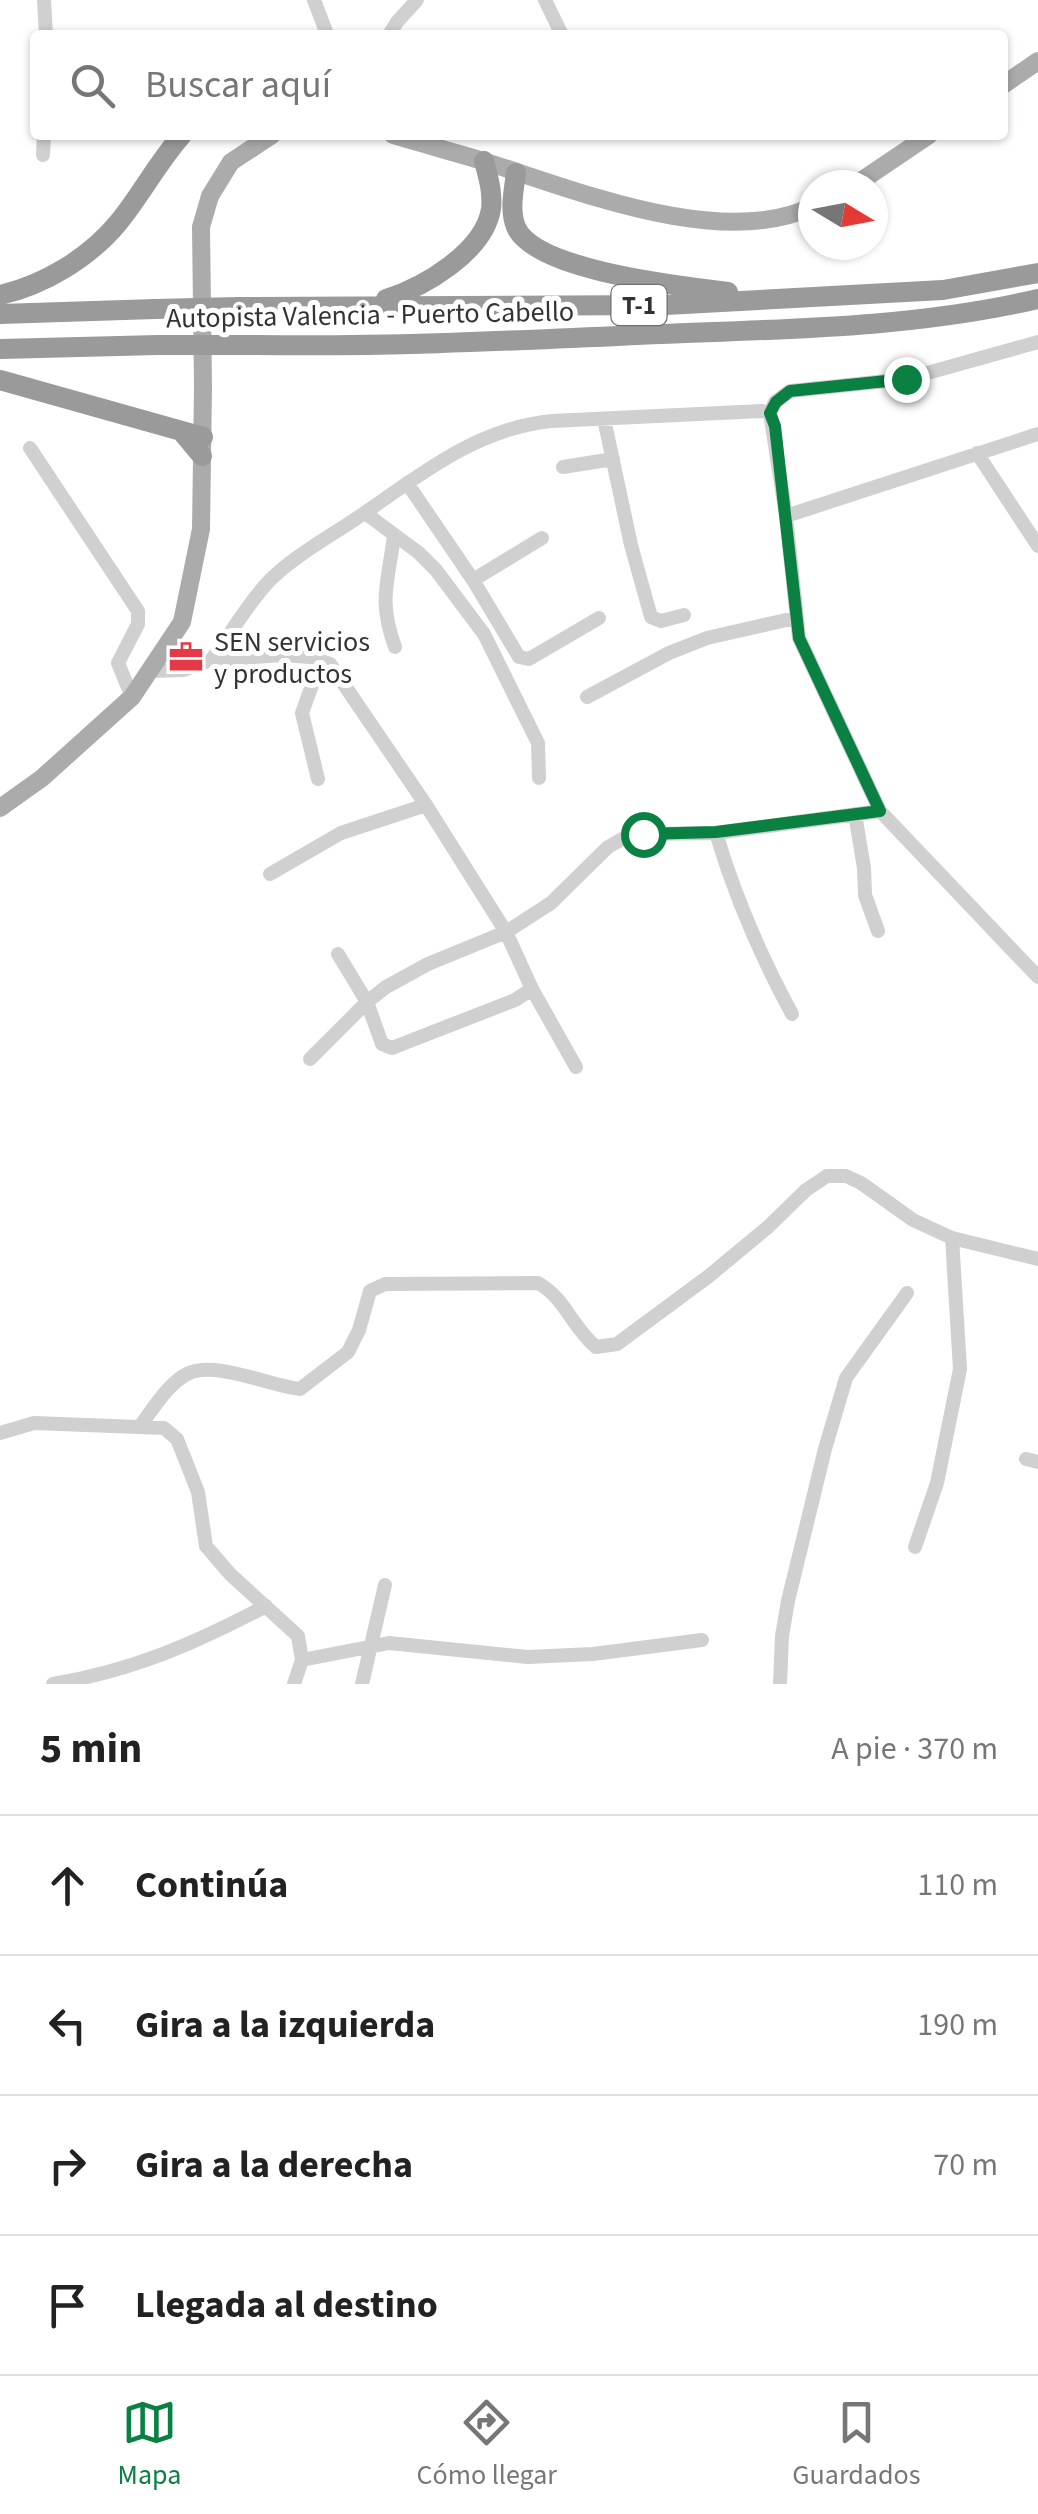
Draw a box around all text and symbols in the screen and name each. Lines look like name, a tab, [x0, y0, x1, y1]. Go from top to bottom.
search box	[30, 30, 1008, 140]
icon: search	[65, 58, 120, 113]
text: Buscar aquí	[145, 58, 331, 112]
north arrow	[798, 170, 888, 260]
road number: T-1	[612, 285, 666, 325]
street label: Autopista Valencia - Puerto Cabello	[166, 291, 574, 339]
route end	[884, 357, 930, 403]
place label: SEN servicios y productos	[214, 622, 370, 694]
office icon: SEN servicios y productos	[167, 638, 205, 676]
route start	[621, 812, 667, 858]
text: 5 min	[40, 1719, 142, 1779]
text: A pie · 370 m	[831, 1726, 998, 1772]
icon: ahead	[40, 1858, 95, 1913]
text: Continúa	[135, 1858, 288, 1912]
text: 110 m	[917, 1862, 998, 1908]
icon: left	[40, 1998, 95, 2053]
text: Gira a la izquierda	[135, 1998, 435, 2052]
text: 190 m	[917, 2002, 998, 2048]
icon: right	[40, 2138, 95, 2193]
text: Gira a la derecha	[135, 2138, 413, 2192]
text: 70 m	[933, 2142, 998, 2188]
icon: arrive	[40, 2278, 95, 2333]
text: Llegada al destino	[135, 2278, 438, 2332]
tab: Mapa	[118, 2395, 181, 2495]
tab: Cómo llegar	[417, 2395, 557, 2495]
tab: Guardados	[792, 2395, 920, 2495]

